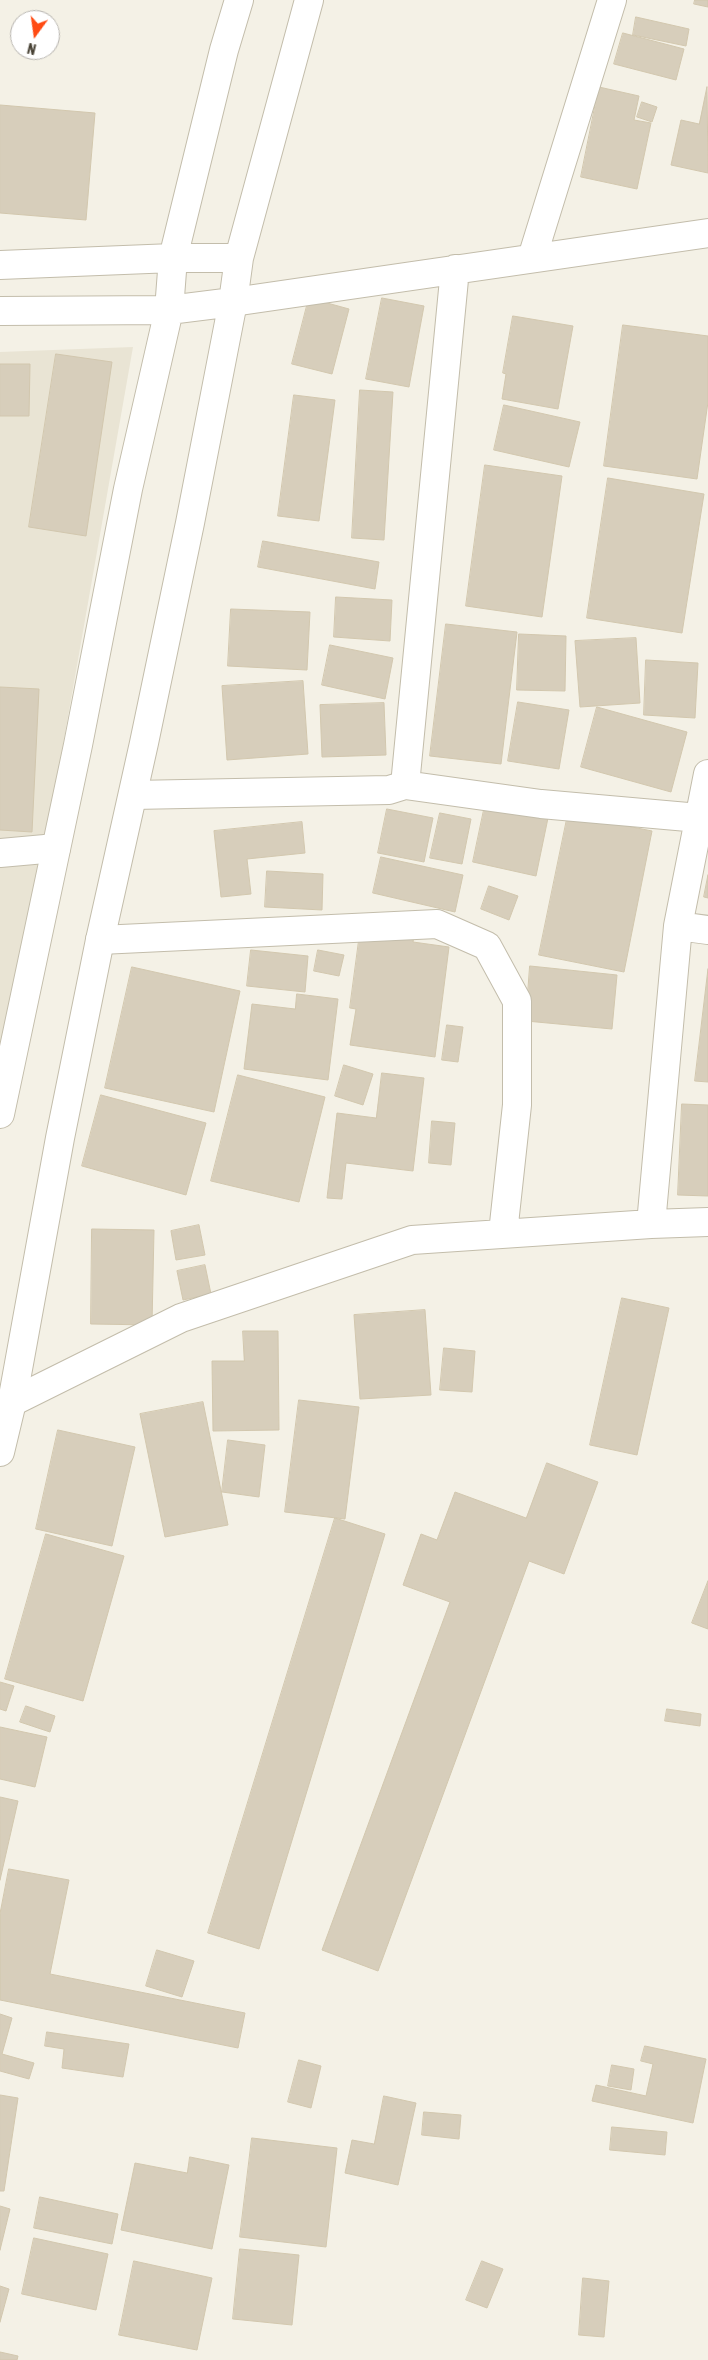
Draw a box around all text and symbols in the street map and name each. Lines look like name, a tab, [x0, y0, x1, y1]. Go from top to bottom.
north arrow	[10, 10, 60, 60]
text: N	[26, 40, 38, 57]

